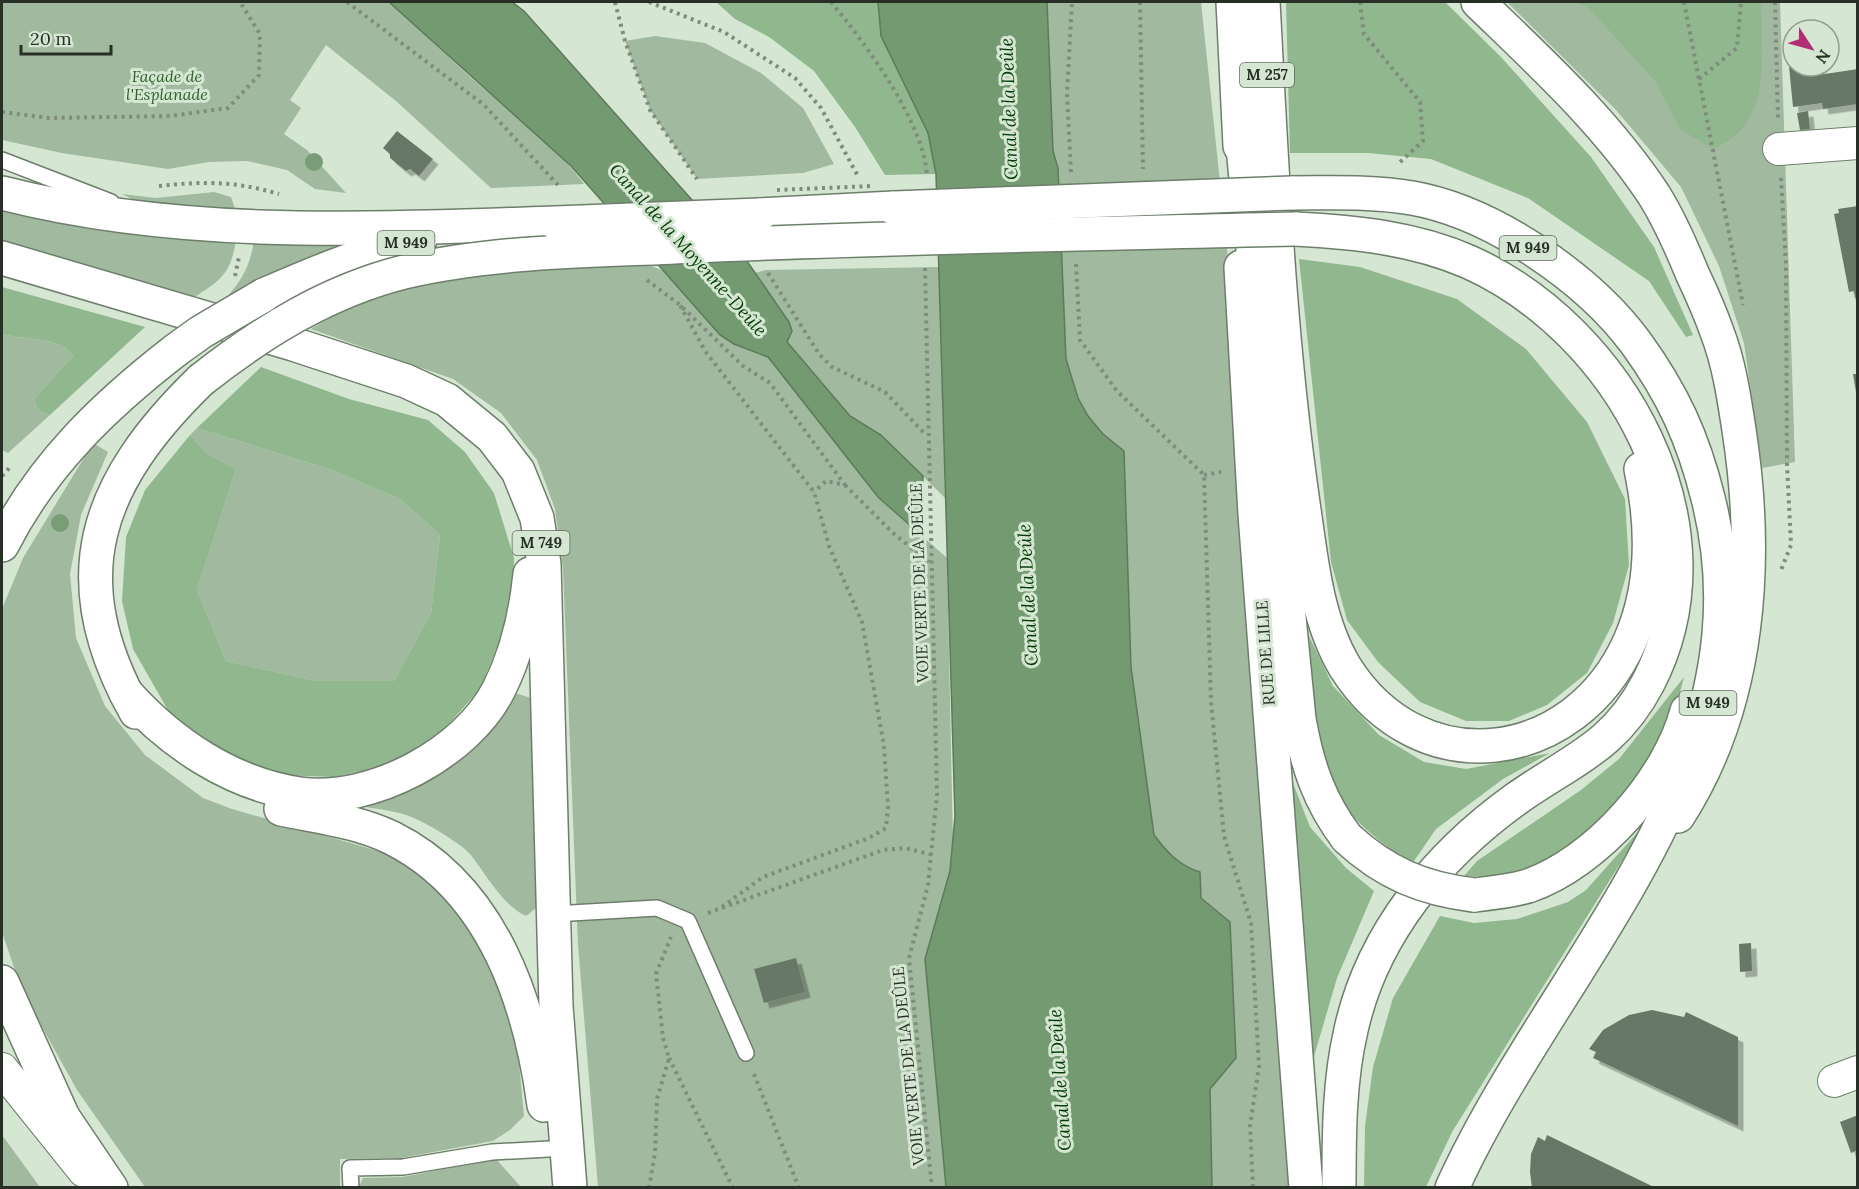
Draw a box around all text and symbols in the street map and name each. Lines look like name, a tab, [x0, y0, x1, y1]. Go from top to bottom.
scale bar	[21, 18, 111, 56]
north arrow	[1781, 18, 1841, 78]
text: 20 m	[30, 27, 72, 50]
water label: Canal de la Deûle	[995, 38, 1022, 180]
text: N	[1811, 46, 1835, 68]
road number: M 257	[1240, 63, 1294, 87]
park label: Façade de l'Esplanade	[126, 66, 208, 104]
water label: Canal de la Moyenne-Deûle	[605, 158, 772, 341]
road number: M 949	[378, 231, 434, 255]
road number: M 949	[1500, 236, 1556, 260]
street label: VOIE VERTE DE LA DEÛLE	[906, 483, 933, 684]
water label: Canal de la Deûle	[1012, 523, 1043, 667]
road number: M 749	[512, 531, 570, 555]
street label: RUE DE LILLE	[1251, 600, 1279, 706]
road number: M 949	[1680, 691, 1736, 715]
street label: VOIE VERTE DE LA DEÛLE	[888, 966, 928, 1167]
water label: Canal de la Deûle	[1043, 1008, 1076, 1152]

